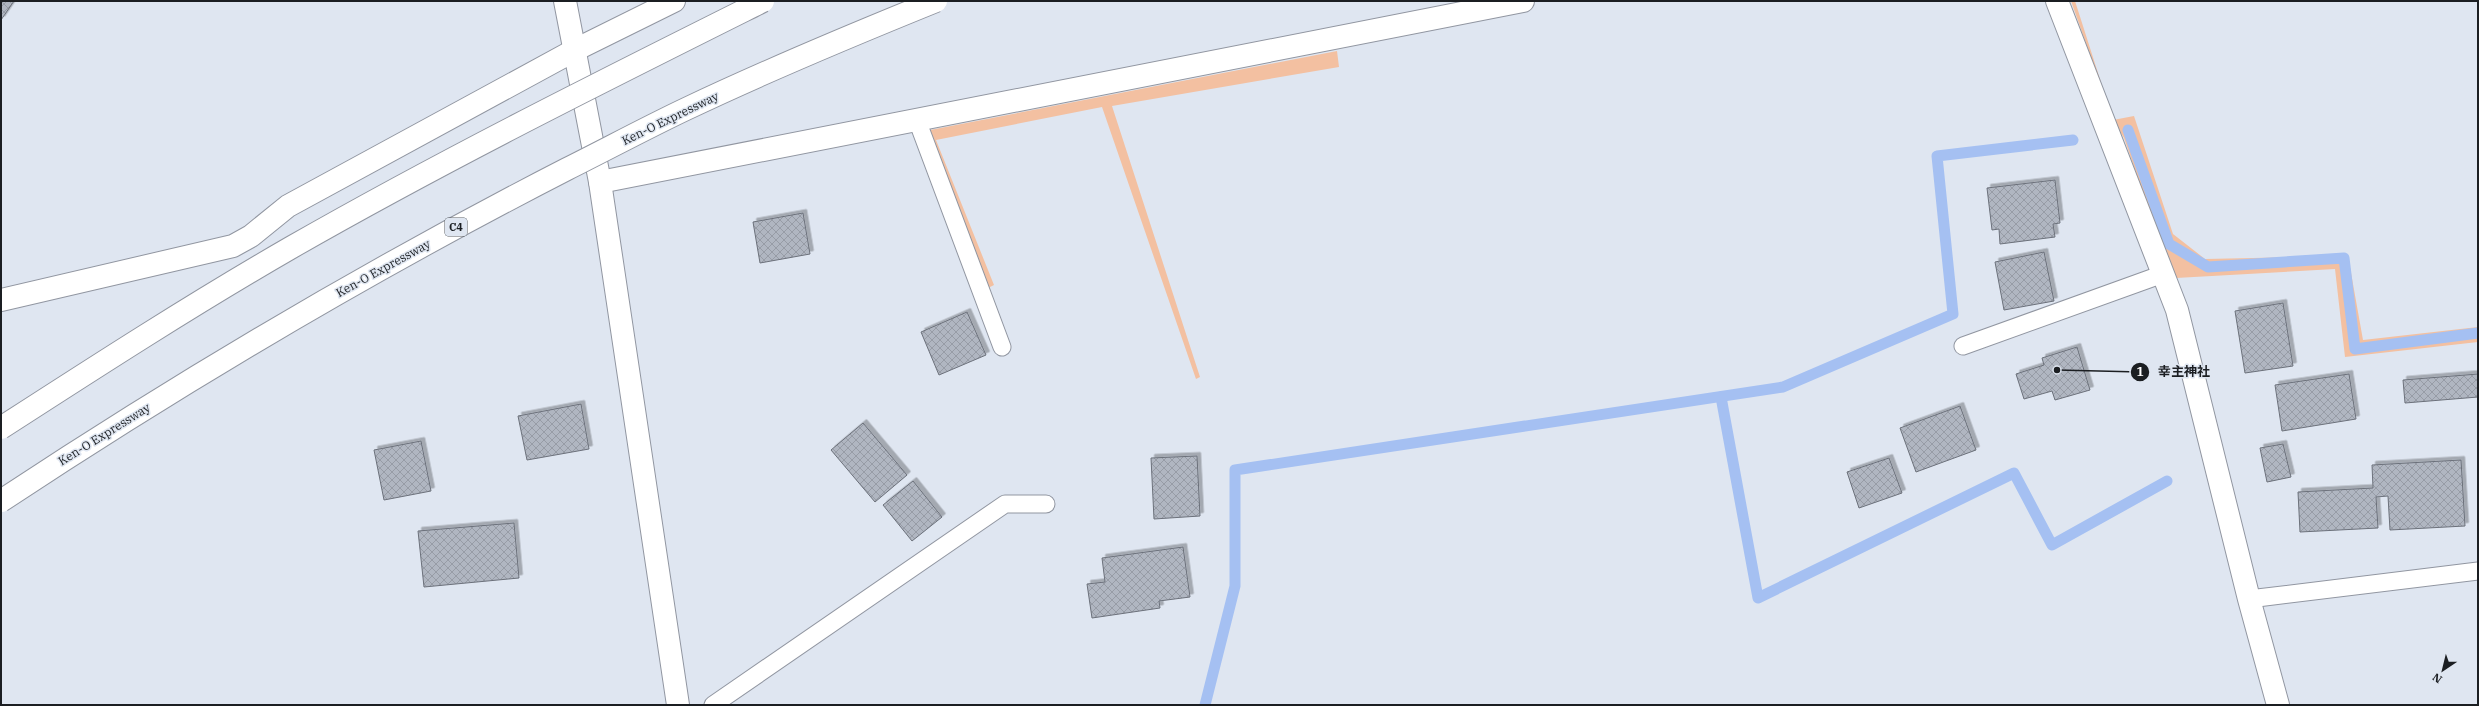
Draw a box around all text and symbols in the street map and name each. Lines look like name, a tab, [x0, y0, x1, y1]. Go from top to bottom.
street label: Ken-O Expressway	[619, 88, 721, 148]
road number: C4	[445, 218, 467, 236]
street label: Ken-O Expressway	[333, 236, 433, 300]
callout: 幸主神社	[2130, 359, 2218, 384]
text: 幸主神社	[2158, 363, 2210, 380]
text: 1	[2136, 364, 2144, 379]
street label: Ken-O Expressway	[55, 399, 153, 468]
north arrow	[2423, 650, 2463, 690]
text: N	[2429, 670, 2445, 686]

